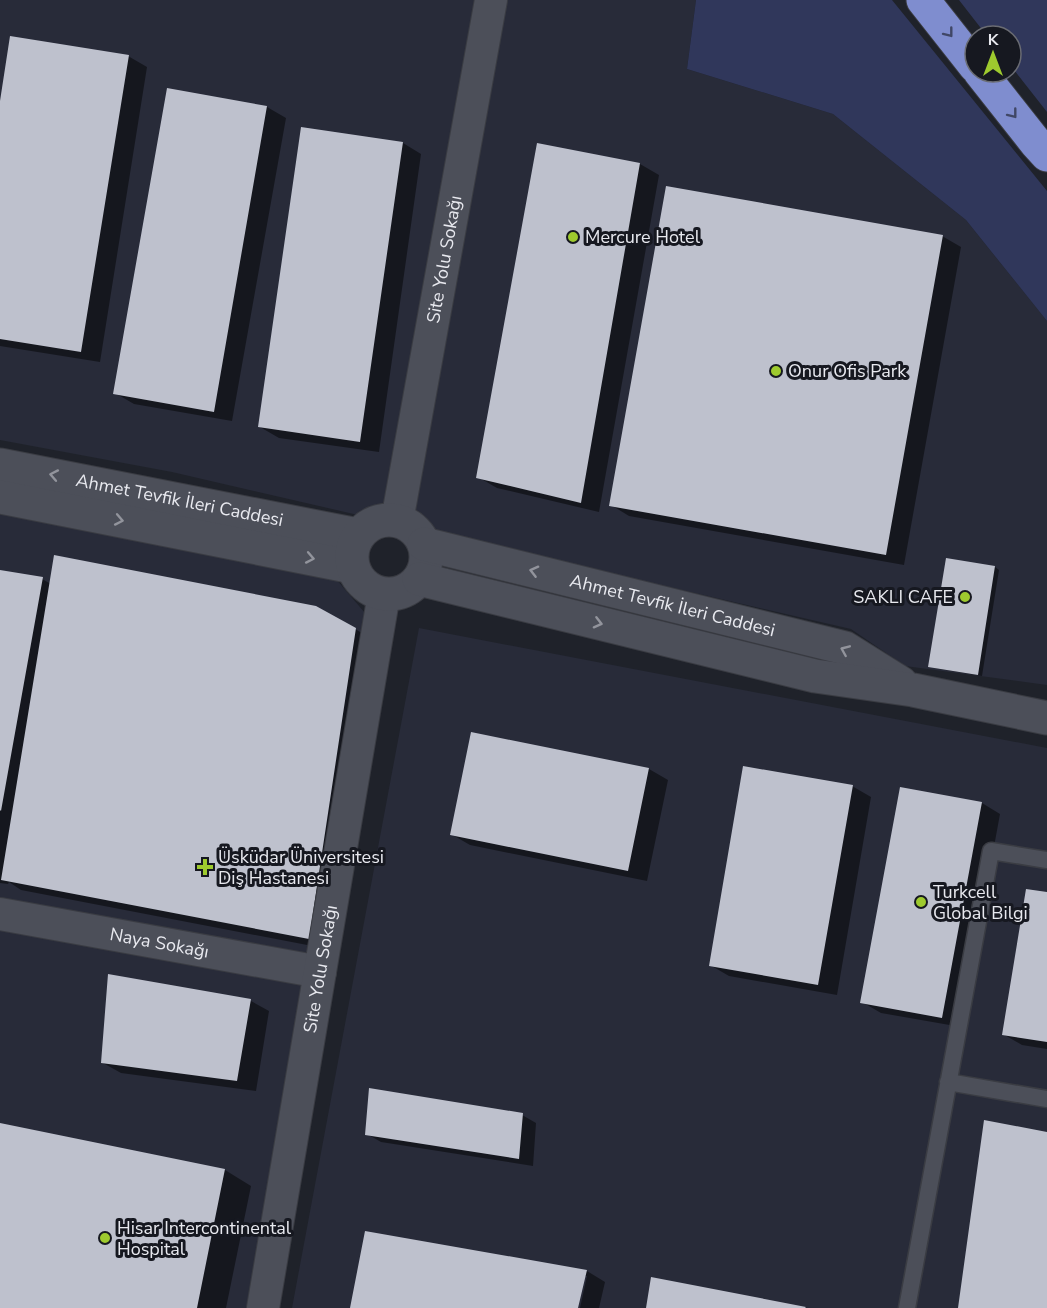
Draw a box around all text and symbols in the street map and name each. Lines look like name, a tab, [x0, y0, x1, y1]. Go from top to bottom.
north arrow	[963, 24, 1023, 84]
one-way arrow	[942, 26, 953, 37]
text: K	[988, 29, 1000, 51]
one-way arrow	[1005, 107, 1016, 118]
street label: Site Yolu Sokağı	[421, 193, 468, 325]
place label: Mercure Hotel	[585, 225, 701, 249]
marker: Mercure Hotel	[566, 230, 580, 244]
place label: Onur Ofis Park	[788, 359, 907, 383]
marker: Onur Ofis Park	[769, 364, 783, 378]
street label: Ahmet Tevfik İleri Caddesi	[74, 468, 285, 532]
one-way arrow	[49, 469, 59, 482]
one-way arrow	[114, 513, 124, 526]
one-way arrow	[305, 551, 315, 564]
one-way arrow	[529, 566, 539, 579]
street label: Ahmet Tevfik İleri Caddesi	[567, 568, 778, 642]
place label: SAKLI CAFE	[853, 585, 953, 609]
marker: SAKLI CAFE	[958, 590, 972, 604]
one-way arrow	[593, 615, 603, 628]
one-way arrow	[840, 645, 851, 657]
place label: Üsküdar Üniversitesi Diş Hastanesi	[218, 845, 384, 890]
marker: Üsküdar Üniversitesi Diş Hastanesi	[196, 858, 214, 876]
place label: Turkcell Global Bilgi	[933, 880, 1028, 925]
marker: Turkcell Global Bilgi	[914, 895, 928, 909]
street label: Site Yolu Sokağı	[298, 903, 343, 1035]
street label: Naya Sokağı	[108, 922, 211, 964]
place label: Hisar Intercontinental Hospital	[117, 1216, 292, 1261]
marker: Hisar Intercontinental Hospital	[98, 1231, 112, 1245]

